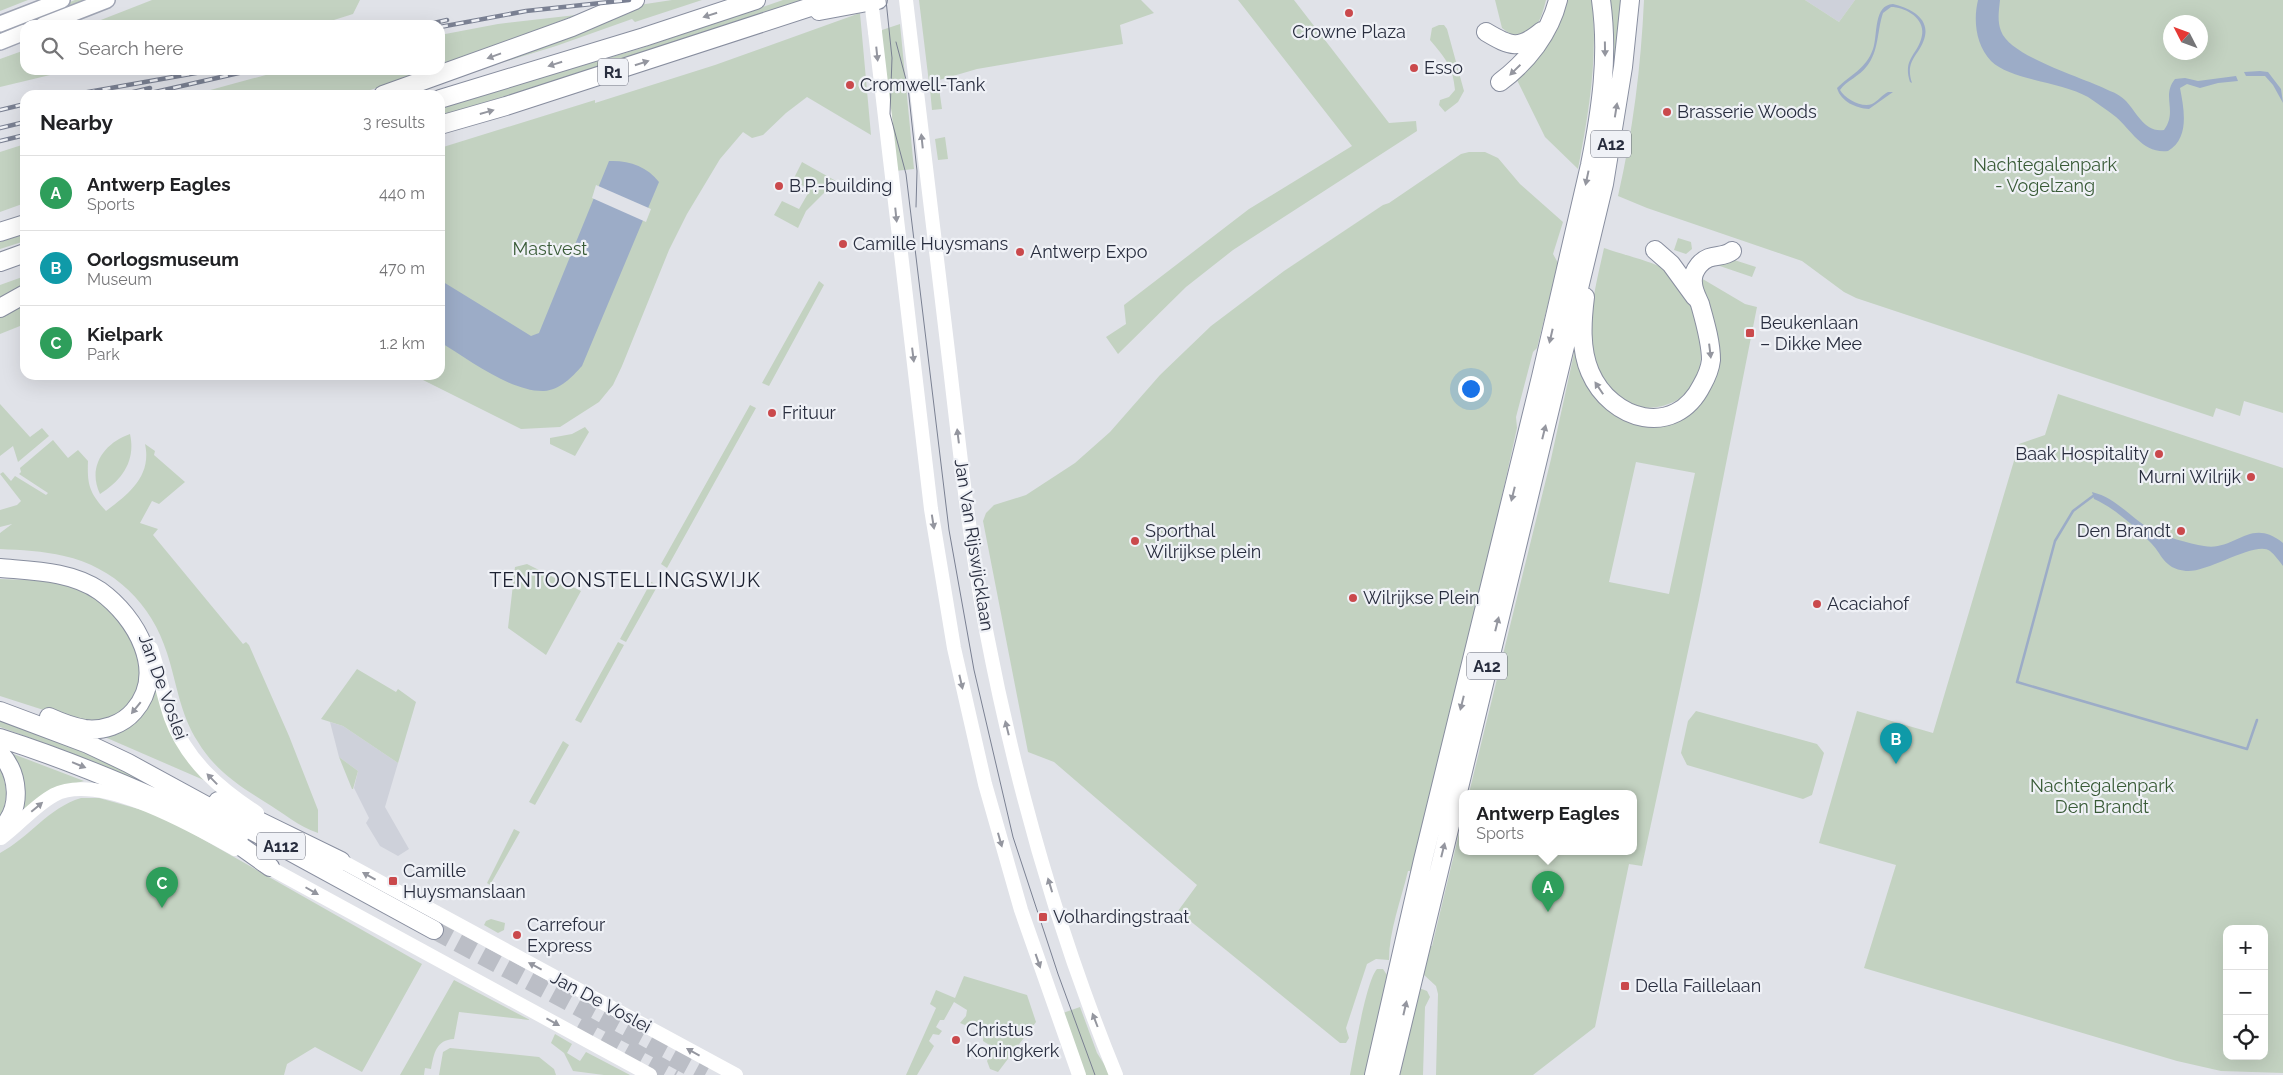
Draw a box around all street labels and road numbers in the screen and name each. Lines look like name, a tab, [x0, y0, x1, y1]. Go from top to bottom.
road number: R1	[598, 58, 628, 86]
road number: A12	[1591, 130, 1631, 158]
street label: Jan Van Rijswijcklaan	[950, 457, 998, 633]
street label: Jan De Voslei	[135, 631, 192, 742]
road number: A12	[1467, 652, 1507, 679]
road number: A112	[257, 832, 305, 859]
street label: Jan De Voslei	[547, 966, 655, 1037]

